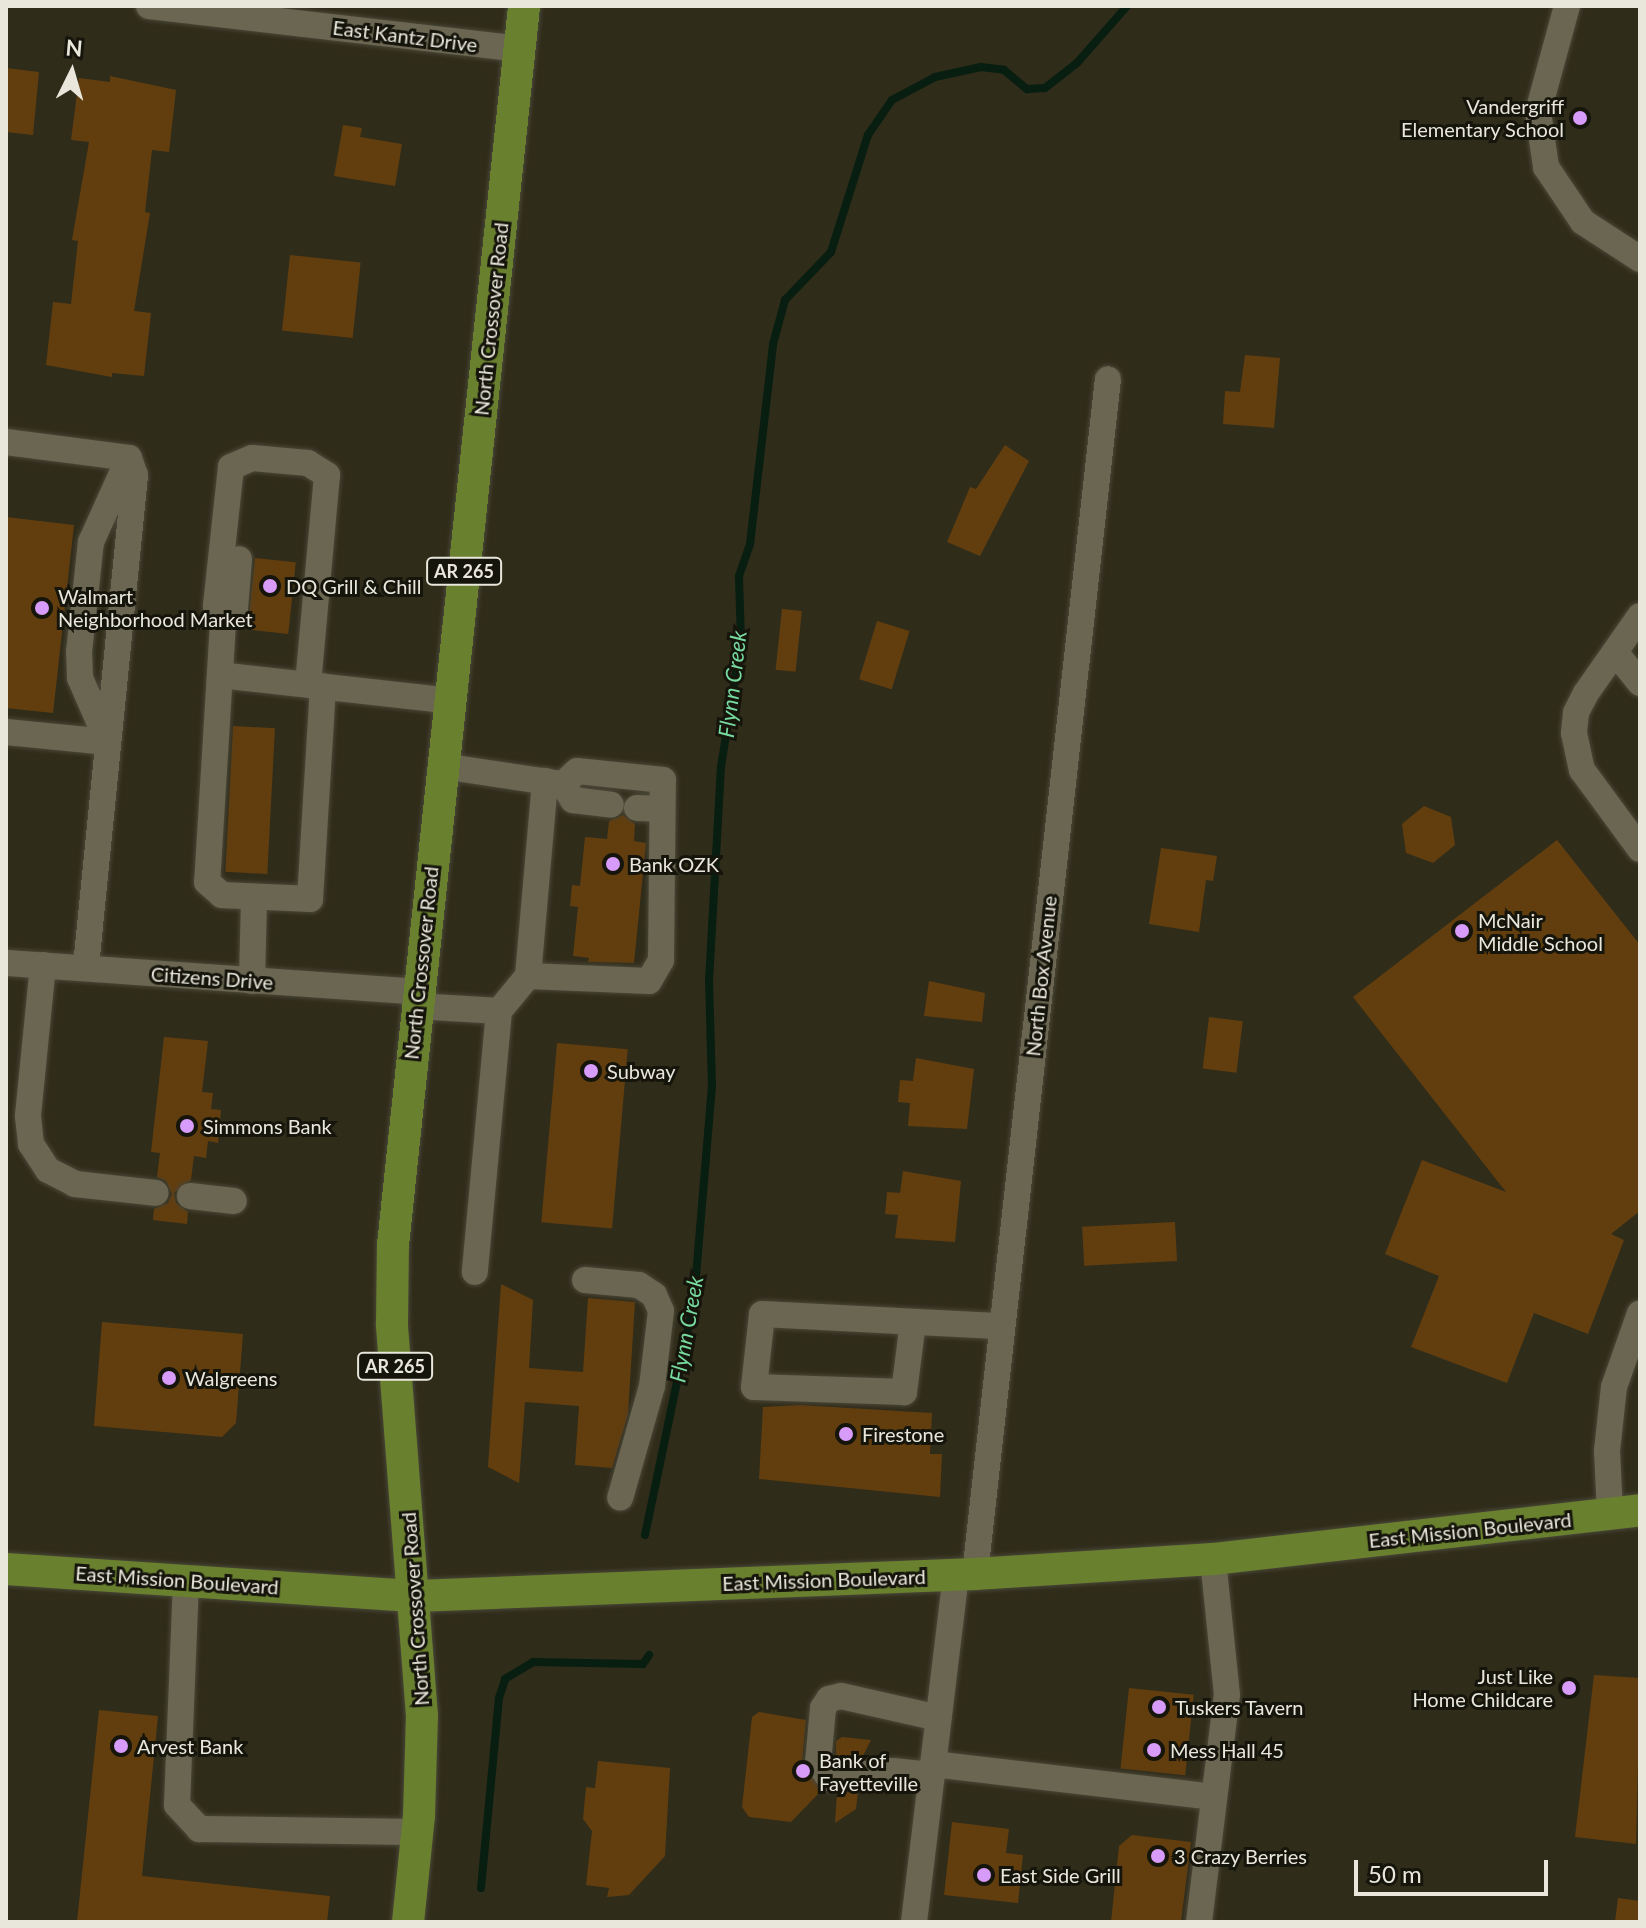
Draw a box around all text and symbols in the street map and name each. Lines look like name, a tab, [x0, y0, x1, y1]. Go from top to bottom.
street label: East Kantz Drive	[331, 15, 479, 57]
north arrow	[32, 32, 112, 112]
text: N	[65, 33, 84, 62]
place label: Vandergriff Elementary School	[1401, 94, 1564, 141]
marker: Vandergriff Elementary School	[1571, 109, 1589, 127]
street label: North Crossover Road	[469, 221, 513, 417]
road number: AR 265	[426, 557, 502, 585]
place label: DQ Grill & Chill	[286, 574, 422, 598]
marker: DQ Grill & Chill	[261, 577, 279, 595]
place label: Walmart Neighborhood Market	[58, 584, 253, 631]
marker: Walmart Neighborhood Market	[33, 599, 51, 617]
water label: Flynn Creek	[712, 629, 752, 739]
place label: Bank OZK	[629, 852, 719, 876]
marker: Bank OZK	[604, 855, 622, 873]
street label: North Crossover Road	[399, 865, 443, 1061]
street label: North Box Avenue	[1021, 894, 1061, 1058]
place label: McNair Middle School	[1478, 908, 1603, 955]
marker: McNair Middle School	[1453, 922, 1471, 940]
street label: Citizens Drive	[150, 962, 274, 994]
place label: Subway	[607, 1059, 675, 1083]
marker: Subway	[582, 1062, 600, 1080]
place label: Simmons Bank	[203, 1114, 332, 1138]
marker: Simmons Bank	[178, 1117, 196, 1135]
water label: Flynn Creek	[664, 1274, 708, 1384]
road number: AR 265	[357, 1352, 433, 1380]
place label: Walgreens	[185, 1366, 277, 1390]
marker: Walgreens	[160, 1369, 178, 1387]
place label: Firestone	[862, 1422, 944, 1446]
marker: Firestone	[837, 1425, 855, 1443]
street label: East Mission Boulevard	[1367, 1507, 1573, 1553]
street label: North Crossover Road	[396, 1511, 434, 1707]
street label: East Mission Boulevard	[75, 1561, 279, 1599]
street label: East Mission Boulevard	[722, 1564, 926, 1596]
place label: Just Like Home Childcare	[1412, 1664, 1553, 1711]
marker: Just Like Home Childcare	[1560, 1679, 1578, 1697]
place label: Tuskers Tavern	[1175, 1695, 1304, 1719]
marker: Tuskers Tavern	[1150, 1698, 1168, 1716]
place label: Arvest Bank	[137, 1734, 243, 1758]
marker: Arvest Bank	[112, 1737, 130, 1755]
place label: Mess Hall 45	[1170, 1738, 1284, 1762]
marker: Mess Hall 45	[1145, 1741, 1163, 1759]
place label: Bank of Fayetteville	[819, 1748, 918, 1795]
marker: Bank of Fayetteville	[794, 1762, 812, 1780]
place label: 3 Crazy Berries	[1174, 1844, 1307, 1868]
scale bar	[1358, 1844, 1552, 1894]
marker: 3 Crazy Berries	[1149, 1847, 1167, 1865]
text: 50 m	[1368, 1859, 1422, 1888]
place label: East Side Grill	[1000, 1863, 1121, 1887]
marker: East Side Grill	[975, 1866, 993, 1884]

